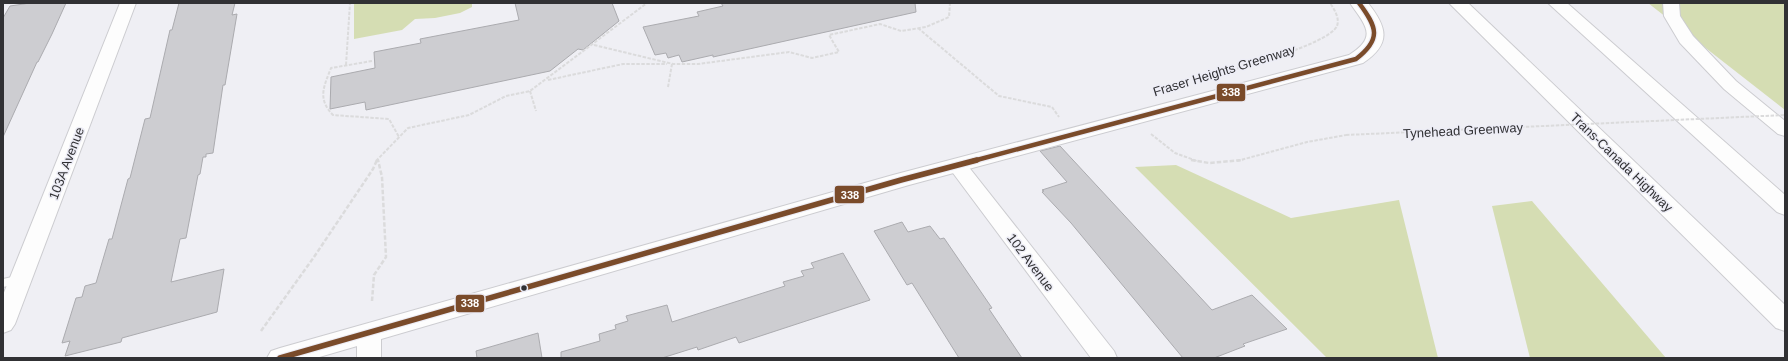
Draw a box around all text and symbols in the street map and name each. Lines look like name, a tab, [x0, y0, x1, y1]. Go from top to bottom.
street label: Fraser Heights Greenway	[1151, 42, 1298, 99]
line badge: 338	[1216, 83, 1246, 102]
text: 338	[1222, 86, 1240, 98]
street label: Trans-Canada Highway	[1567, 110, 1676, 215]
street label: Tynehead Greenway	[1403, 120, 1524, 141]
street label: 103A Avenue	[46, 125, 87, 202]
line badge: 338	[834, 185, 865, 204]
text: 338	[841, 189, 859, 201]
street label: 102 Avenue	[1004, 230, 1057, 294]
unlabelled marker	[519, 283, 529, 293]
line badge: 338	[455, 294, 485, 313]
text: 338	[461, 297, 479, 309]

